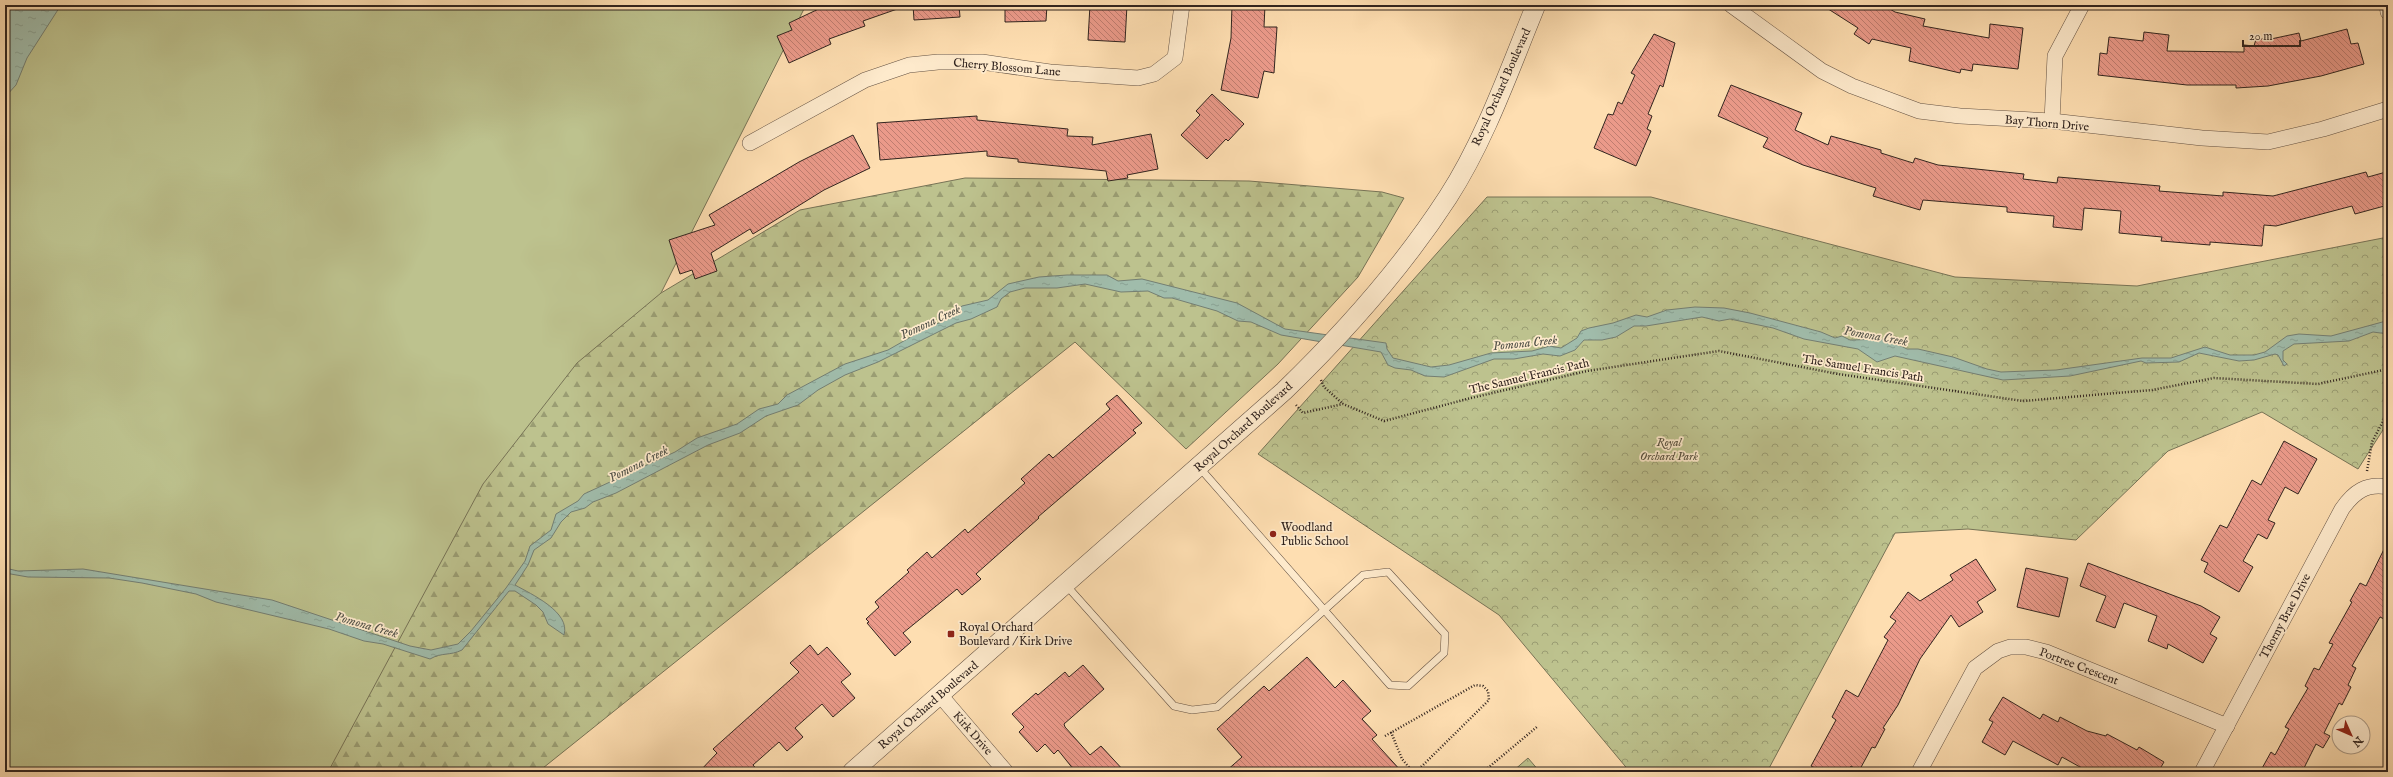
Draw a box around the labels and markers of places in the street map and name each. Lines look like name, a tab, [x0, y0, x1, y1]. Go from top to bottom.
place label: Woodland Public School	[1281, 520, 1349, 549]
marker: Woodland Public School	[1268, 529, 1278, 539]
place label: Royal Orchard Boulevard / Kirk Drive	[959, 620, 1073, 649]
marker: Royal Orchard Boulevard / Kirk Drive	[946, 629, 956, 639]

